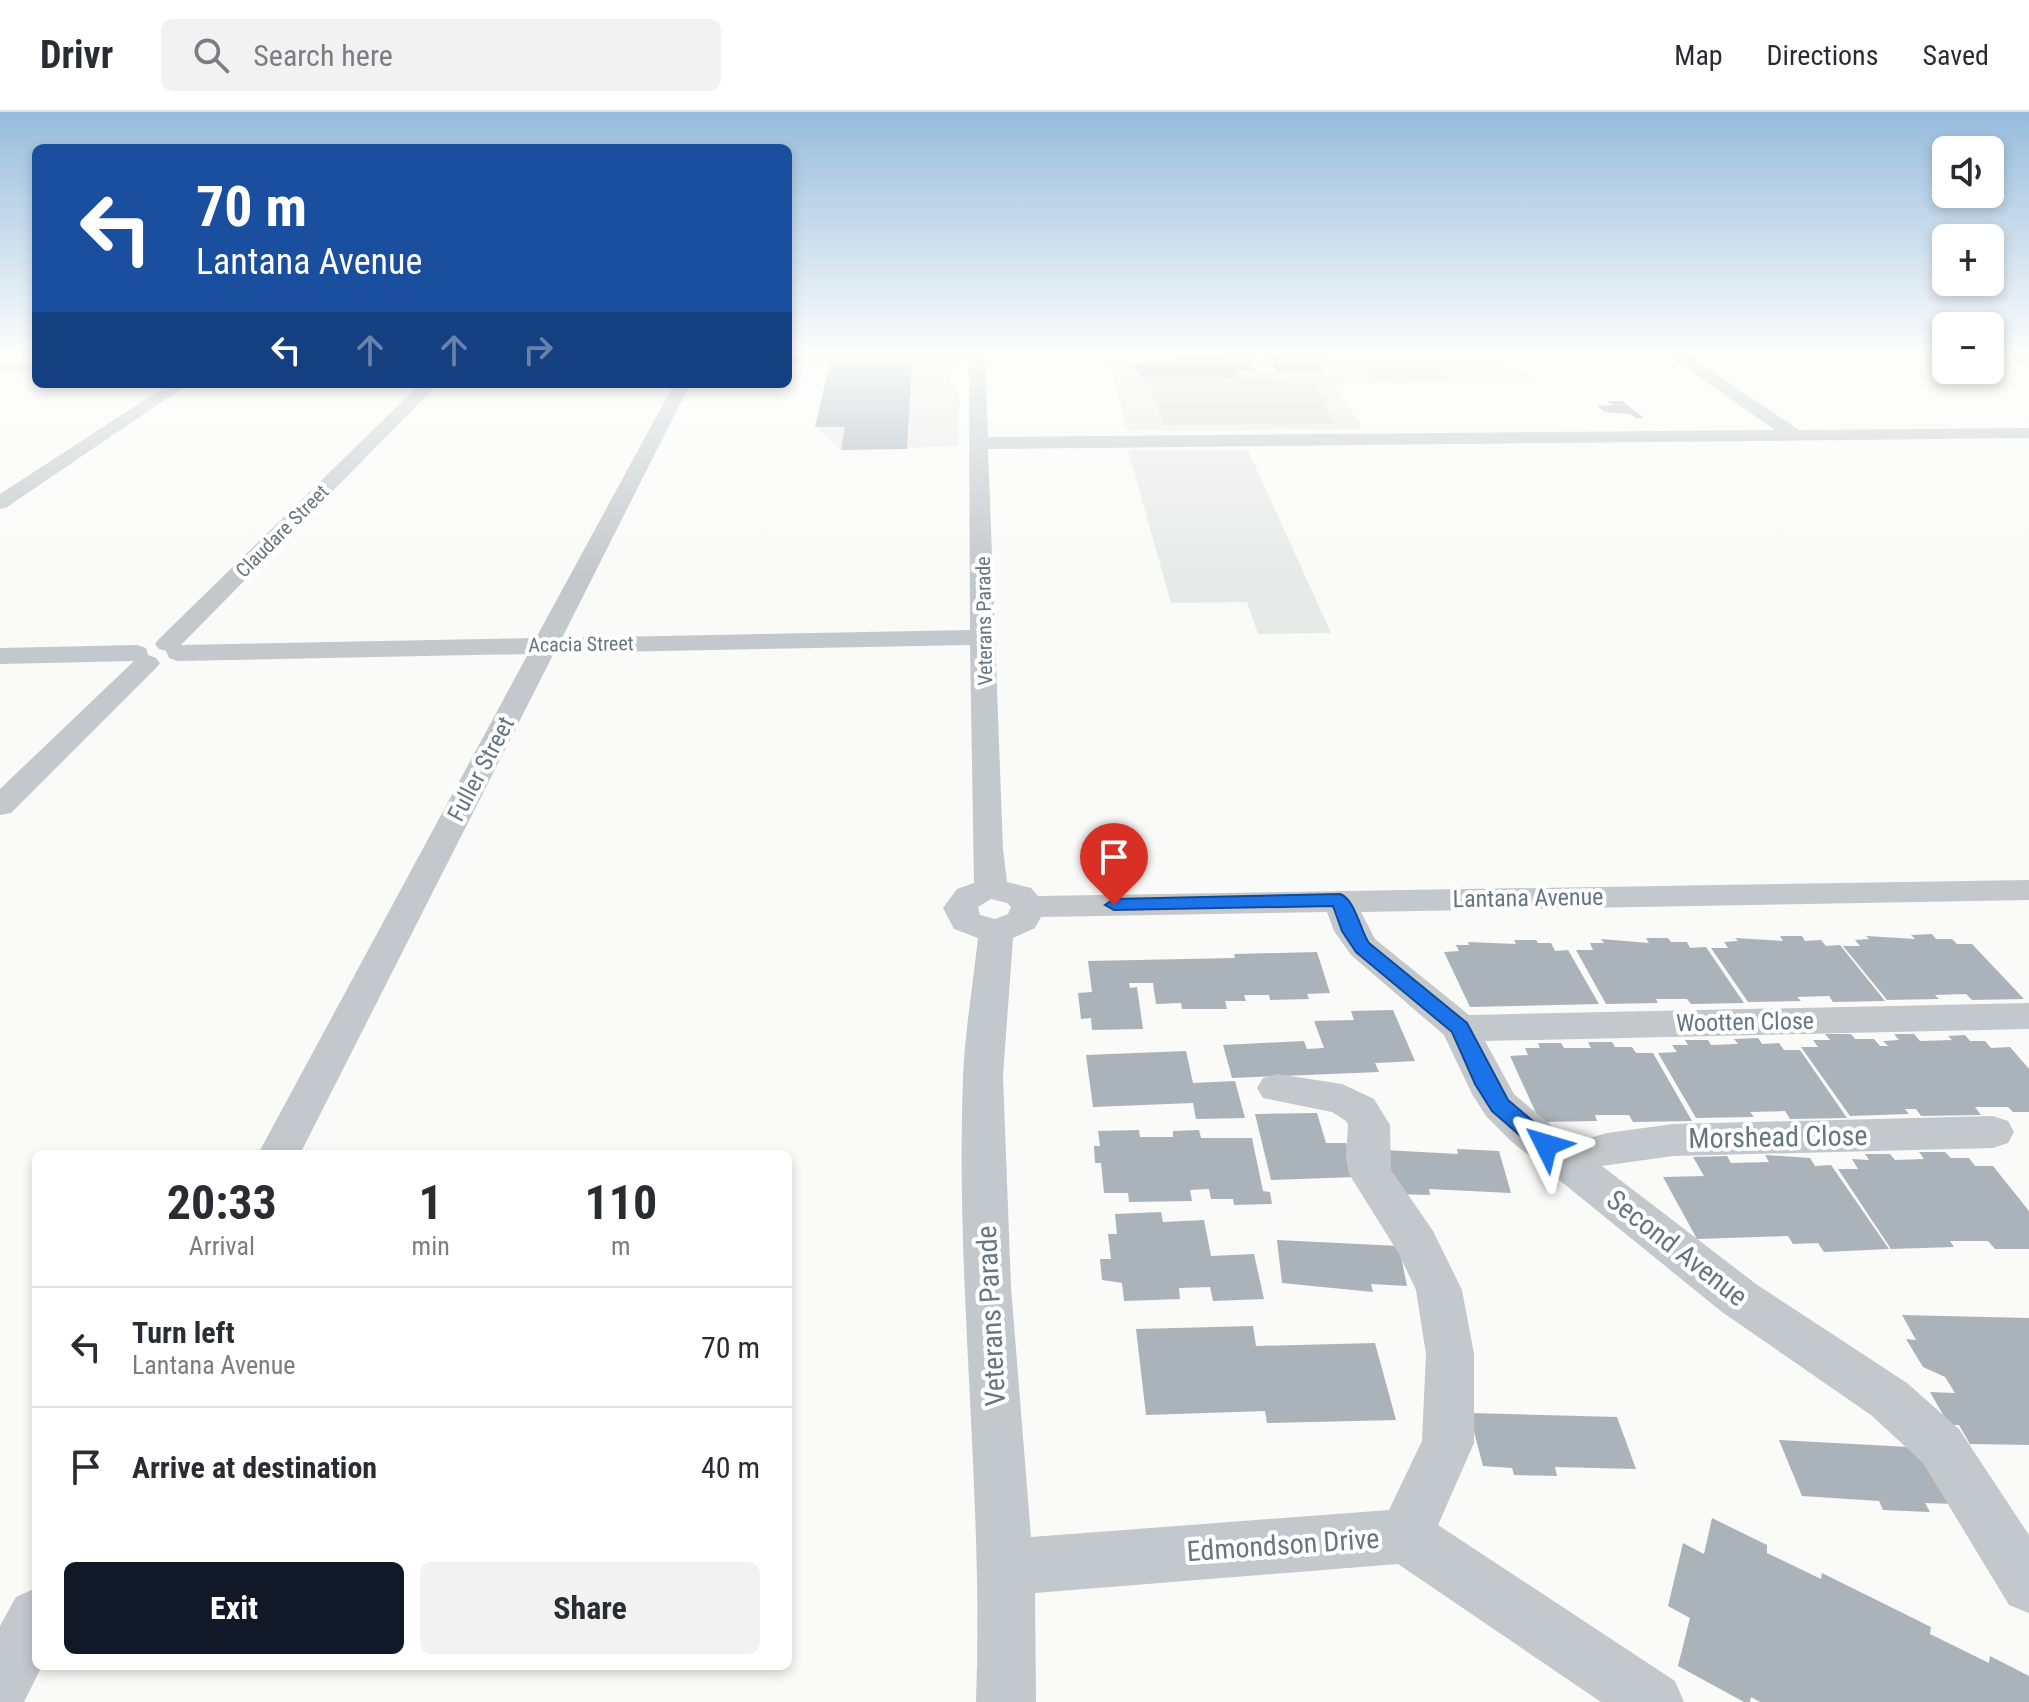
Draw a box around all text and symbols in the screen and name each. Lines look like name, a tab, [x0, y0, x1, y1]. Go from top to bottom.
search box	[161, 19, 721, 91]
text: Drivr	[40, 33, 113, 77]
icon: search	[189, 33, 233, 77]
text: Search here	[253, 38, 393, 73]
text: Map	[1674, 39, 1723, 72]
text: Directions	[1767, 39, 1878, 72]
text: Saved	[1922, 39, 1989, 72]
map controls	[1932, 136, 2004, 384]
button: sound	[1932, 136, 2004, 208]
text: 70 m	[196, 174, 307, 240]
icon: left	[64, 176, 168, 280]
button: +	[1932, 224, 2004, 296]
text: Lantana Avenue	[196, 241, 422, 283]
button: −	[1932, 312, 2004, 384]
icon: left	[264, 328, 308, 372]
icon: ahead	[348, 328, 392, 372]
icon: ahead	[432, 328, 476, 372]
icon: right	[516, 328, 560, 372]
street label: Claudare Street	[231, 480, 333, 582]
street label: Veterans Parade	[971, 556, 997, 686]
street label: Acacia Street	[528, 631, 634, 657]
street label: Fuller Street	[442, 712, 520, 826]
pin	[1080, 823, 1148, 905]
icon: arrive	[1092, 835, 1136, 879]
street label: Lantana Avenue	[1452, 883, 1604, 913]
street label: Wootten Close	[1676, 1007, 1814, 1037]
position arrow	[1504, 1103, 1588, 1187]
street label: Morshead Close	[1688, 1119, 1868, 1155]
text: 20:33	[167, 1174, 277, 1231]
text: 1	[419, 1174, 443, 1231]
text: 110	[584, 1174, 657, 1231]
street label: Second Avenue	[1600, 1183, 1754, 1313]
street label: Veterans Parade	[970, 1225, 1012, 1407]
text: Arrival	[189, 1231, 255, 1261]
text: min	[412, 1231, 450, 1261]
text: m	[611, 1231, 631, 1261]
text: Turn left	[132, 1315, 235, 1350]
icon: left	[64, 1325, 108, 1369]
text: 70 m	[701, 1330, 760, 1365]
text: Lantana Avenue	[132, 1350, 295, 1380]
icon: arrive	[64, 1445, 108, 1489]
text: Arrive at destination	[132, 1450, 377, 1485]
text: 40 m	[701, 1450, 760, 1485]
street label: Edmondson Drive	[1186, 1522, 1380, 1568]
button: Exit	[64, 1562, 404, 1654]
button: Share	[420, 1562, 760, 1654]

